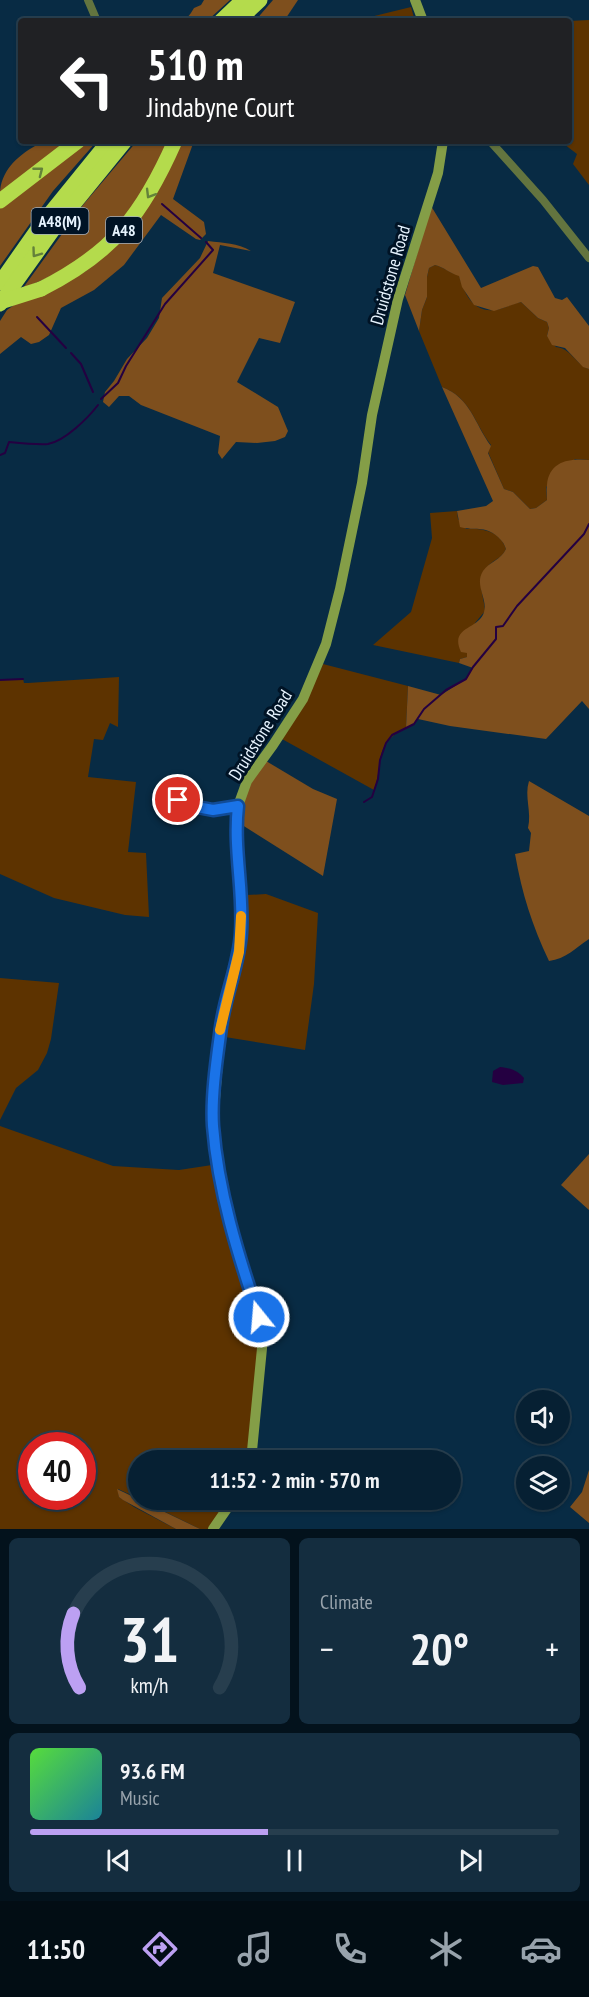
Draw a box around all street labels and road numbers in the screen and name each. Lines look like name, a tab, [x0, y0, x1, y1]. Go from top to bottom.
road number: A48(M)	[32, 208, 88, 234]
road number: A48	[106, 217, 142, 243]
street label: Druidstone Road	[365, 223, 415, 327]
street label: Druidstone Road	[223, 685, 297, 785]

